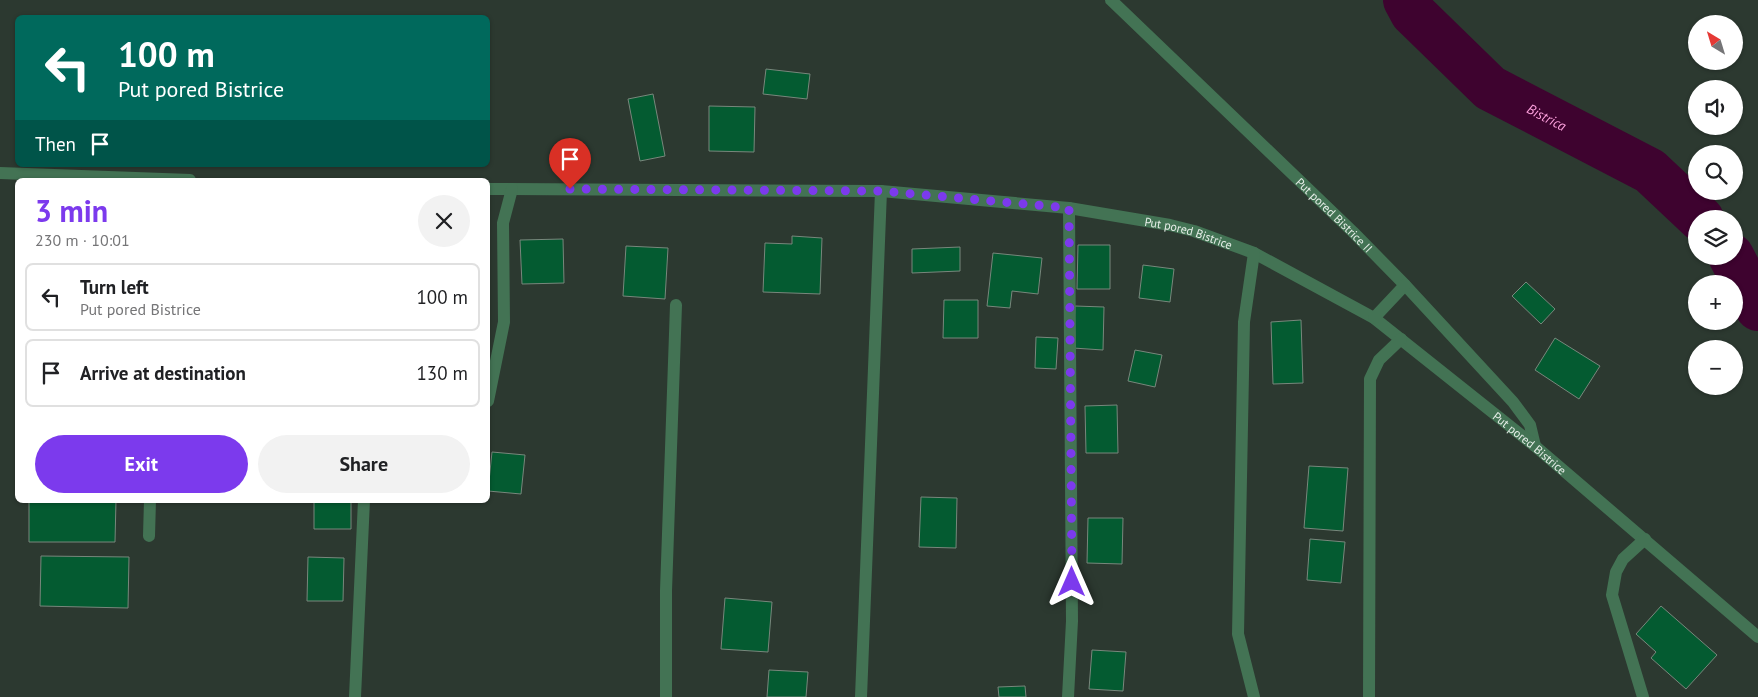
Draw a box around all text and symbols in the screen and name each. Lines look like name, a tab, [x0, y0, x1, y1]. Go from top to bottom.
north arrow	[1688, 15, 1742, 70]
map controls	[1688, 15, 1743, 395]
text: 100 m	[118, 31, 215, 77]
icon: left	[35, 35, 100, 100]
text: Put pored Bistrice	[118, 75, 284, 103]
button: sound	[1688, 80, 1743, 135]
water label: Bistrica	[1524, 100, 1569, 135]
icon: arrive	[86, 130, 114, 158]
text: Then	[35, 132, 76, 156]
pin	[549, 138, 591, 189]
icon: arrive	[556, 145, 584, 173]
button: search	[1688, 145, 1743, 200]
street label: Put pored Bistrice II	[1293, 174, 1376, 255]
text: 3 min	[35, 191, 108, 230]
button: close	[418, 195, 470, 247]
button: layers	[1688, 210, 1743, 265]
street label: Put pored Bistrice	[1144, 213, 1235, 252]
text: 230 m · 10:01	[35, 230, 130, 250]
text: Turn left	[80, 275, 149, 299]
button: +	[1688, 275, 1743, 330]
icon: left	[37, 283, 65, 311]
text: 100 m	[416, 285, 468, 309]
text: Put pored Bistrice	[80, 299, 201, 319]
button: −	[1688, 340, 1743, 395]
icon: arrive	[37, 359, 65, 387]
text: Arrive at destination	[80, 361, 246, 385]
text: 130 m	[416, 361, 468, 385]
street label: Put pored Bistrice	[1490, 408, 1570, 477]
button: Exit	[35, 435, 248, 493]
button: Share	[258, 435, 470, 493]
position arrow	[1045, 555, 1097, 607]

